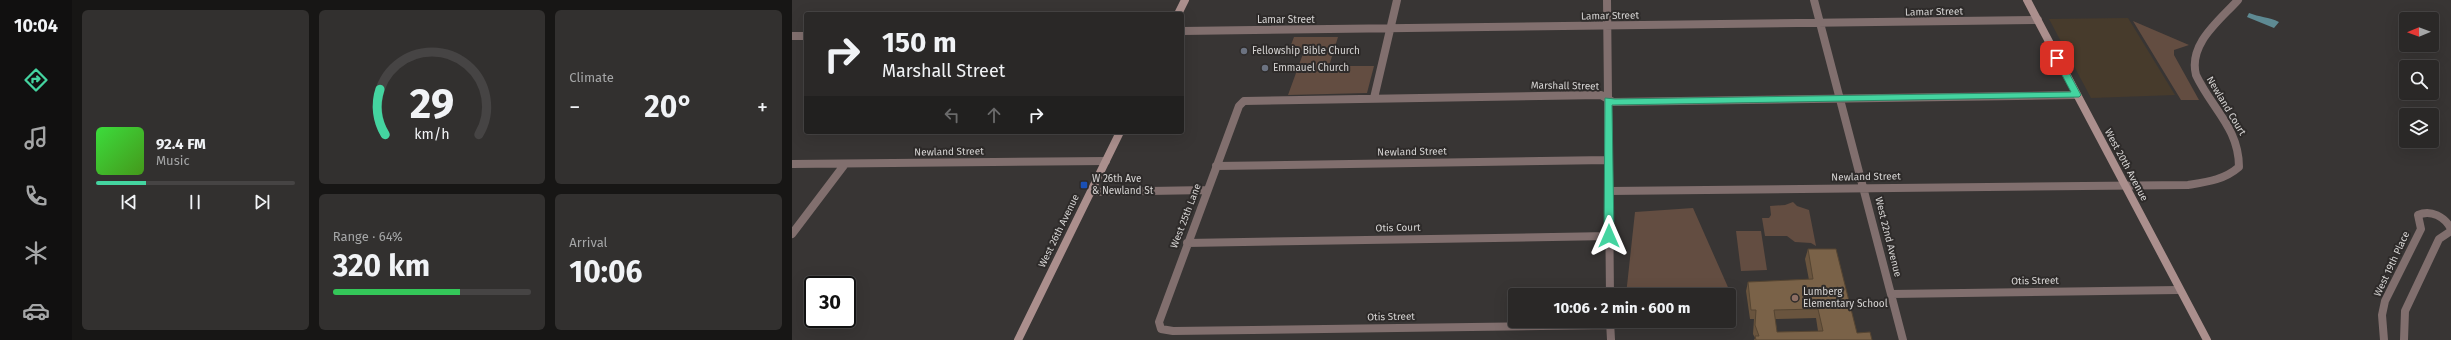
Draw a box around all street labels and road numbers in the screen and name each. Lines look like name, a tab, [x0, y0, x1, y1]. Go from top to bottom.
street label: Lamar Street	[1905, 5, 1963, 19]
street label: Lamar Street	[1581, 9, 1639, 23]
street label: Lamar Street	[1257, 14, 1315, 26]
street label: Newland Court	[2204, 74, 2249, 138]
street label: Marshall Street	[1531, 79, 1600, 93]
street label: West 20th Avenue	[2102, 127, 2150, 203]
street label: Newland Street	[914, 145, 984, 159]
street label: Newland Street	[1377, 145, 1447, 159]
street label: Newland Street	[1831, 170, 1901, 184]
street label: West 25th Lane	[1168, 182, 1204, 250]
street label: West 26th Avenue	[1036, 192, 1082, 270]
street label: West 22nd Avenue	[1872, 196, 1904, 278]
street label: Otis Court	[1375, 222, 1421, 234]
street label: West 19th Place	[2372, 230, 2412, 298]
street label: Otis Street	[2011, 275, 2059, 287]
street label: Otis Street	[1367, 311, 1415, 323]

